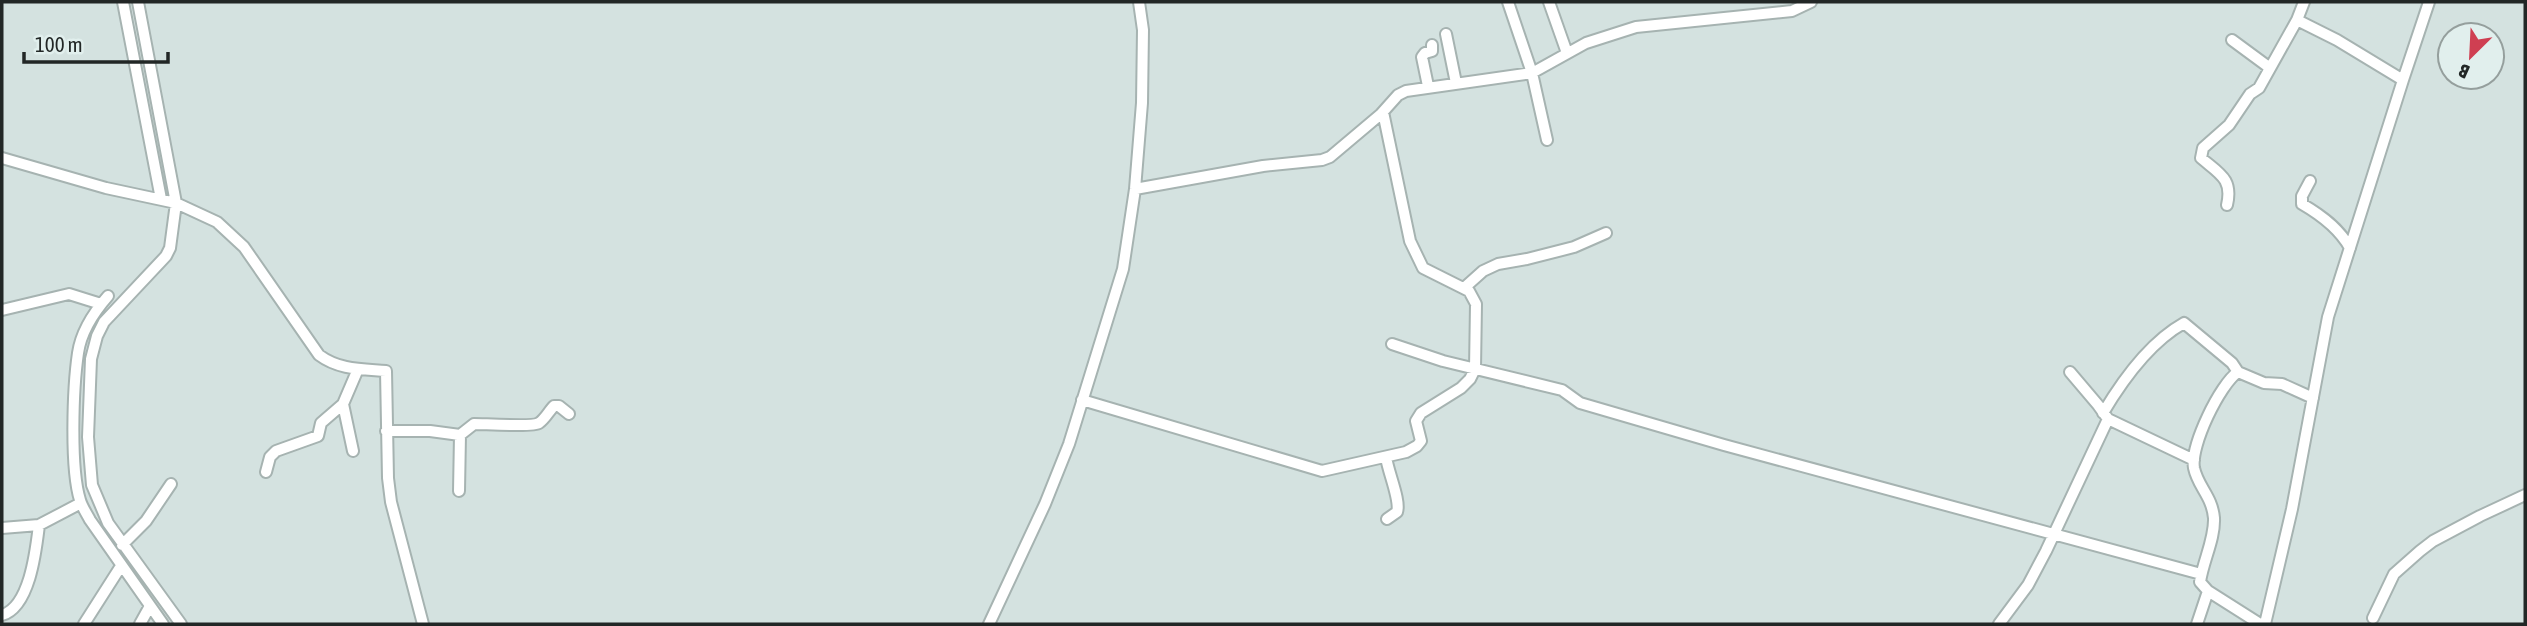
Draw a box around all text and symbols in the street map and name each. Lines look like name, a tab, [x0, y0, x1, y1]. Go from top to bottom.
scale bar	[24, 21, 168, 65]
north arrow	[2436, 21, 2506, 91]
text: 100 m	[35, 32, 83, 56]
text: B	[2455, 60, 2473, 83]

